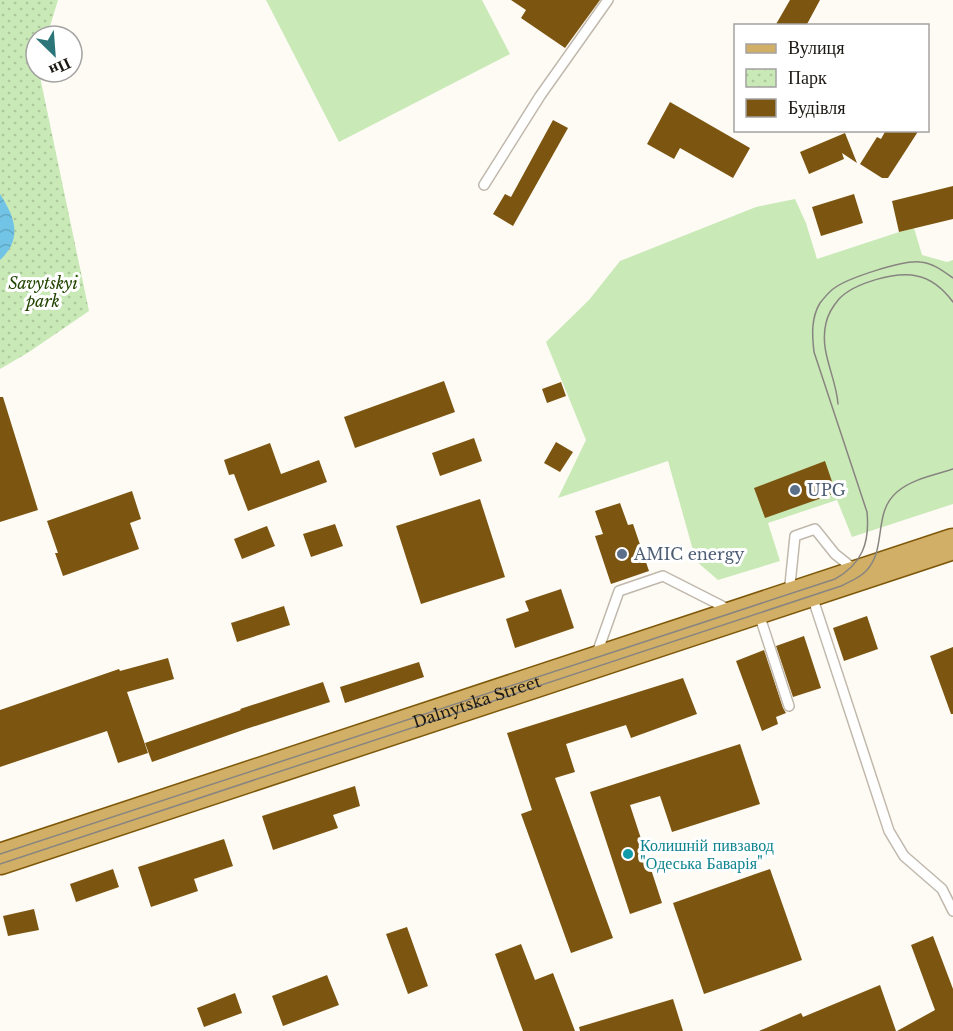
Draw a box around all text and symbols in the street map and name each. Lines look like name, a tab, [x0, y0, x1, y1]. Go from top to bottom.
north arrow	[24, 24, 84, 84]
legend	[734, 24, 929, 132]
text: Вулиця	[788, 37, 845, 59]
text: Пн	[46, 54, 74, 81]
text: Парк	[788, 67, 827, 89]
text: Будівля	[788, 97, 845, 119]
park label: Savytskyi park	[8, 273, 78, 311]
place label: UPG	[807, 480, 846, 500]
marker: UPG	[788, 483, 802, 497]
place label: AMIC energy	[633, 544, 745, 564]
marker: AMIC energy	[615, 547, 629, 561]
street label: Dalnytska Street	[410, 671, 543, 732]
place label: Колишній пивзавод "Одеська Баварія"	[640, 835, 774, 873]
marker: Колишній пивзавод "Одеська Баварія"	[621, 847, 635, 861]

